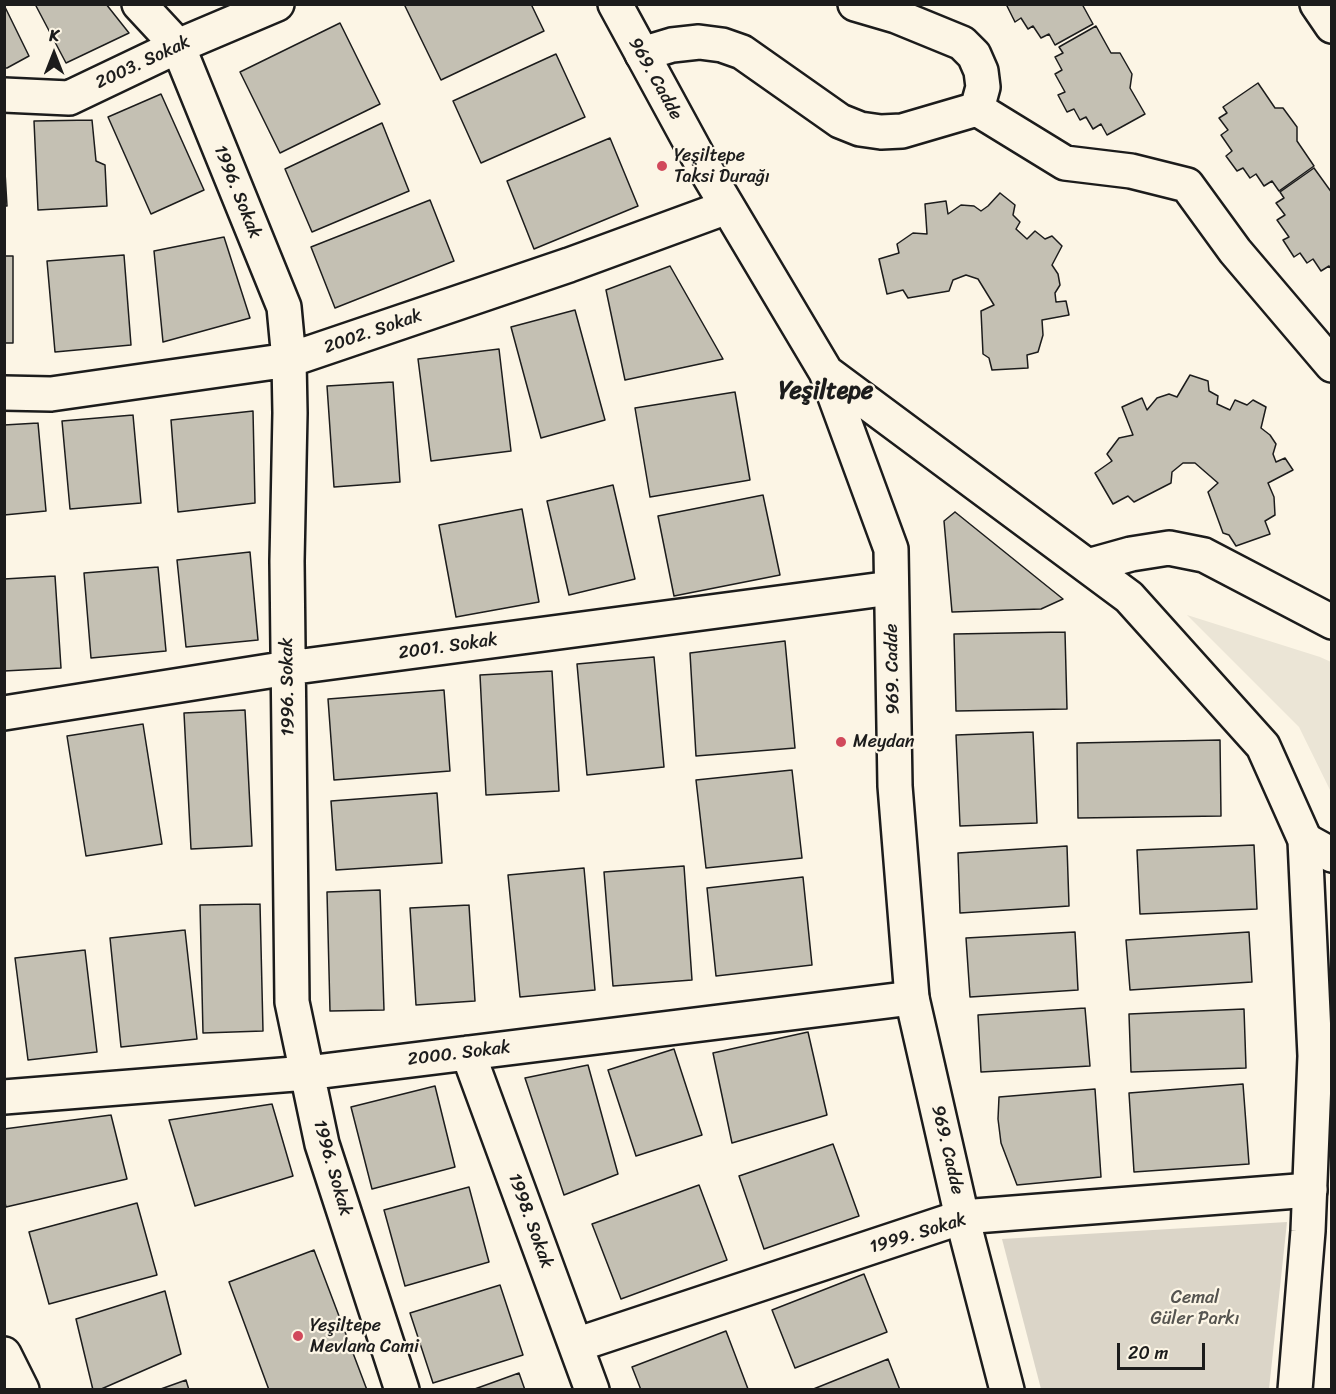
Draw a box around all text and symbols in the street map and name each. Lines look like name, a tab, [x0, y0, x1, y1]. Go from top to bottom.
text: K	[49, 21, 59, 50]
north arrow	[24, 24, 84, 84]
street label: 2003. Sokak	[92, 32, 194, 94]
street label: 969. Cadde	[624, 34, 686, 124]
street label: 1996. Sokak	[208, 142, 266, 242]
place label: Yeşiltepe Taksi Durağı	[674, 145, 770, 188]
marker: Yeşiltepe Taksi Durağı	[655, 159, 669, 173]
street label: 2002. Sokak	[321, 305, 425, 359]
district label: Yeşiltepe	[779, 378, 873, 406]
street label: 969. Cadde	[881, 623, 905, 715]
street label: 2001. Sokak	[397, 629, 499, 665]
street label: 1996. Sokak	[276, 637, 300, 737]
place label: Meydan	[853, 731, 915, 753]
marker: Meydan	[834, 735, 848, 749]
street label: 2000. Sokak	[406, 1037, 512, 1071]
street label: 969. Cadde	[926, 1103, 968, 1197]
street label: 1996. Sokak	[308, 1118, 356, 1218]
street label: 1998. Sokak	[503, 1171, 557, 1271]
street label: 1999. Sokak	[867, 1209, 969, 1259]
park label: Cemal Güler Parkı	[1150, 1287, 1240, 1330]
place label: Yeşiltepe Mevlana Cami	[310, 1315, 419, 1358]
marker: Yeşiltepe Mevlana Cami	[291, 1329, 305, 1343]
scale bar	[1120, 1331, 1208, 1369]
text: 20 m	[1128, 1337, 1168, 1369]

